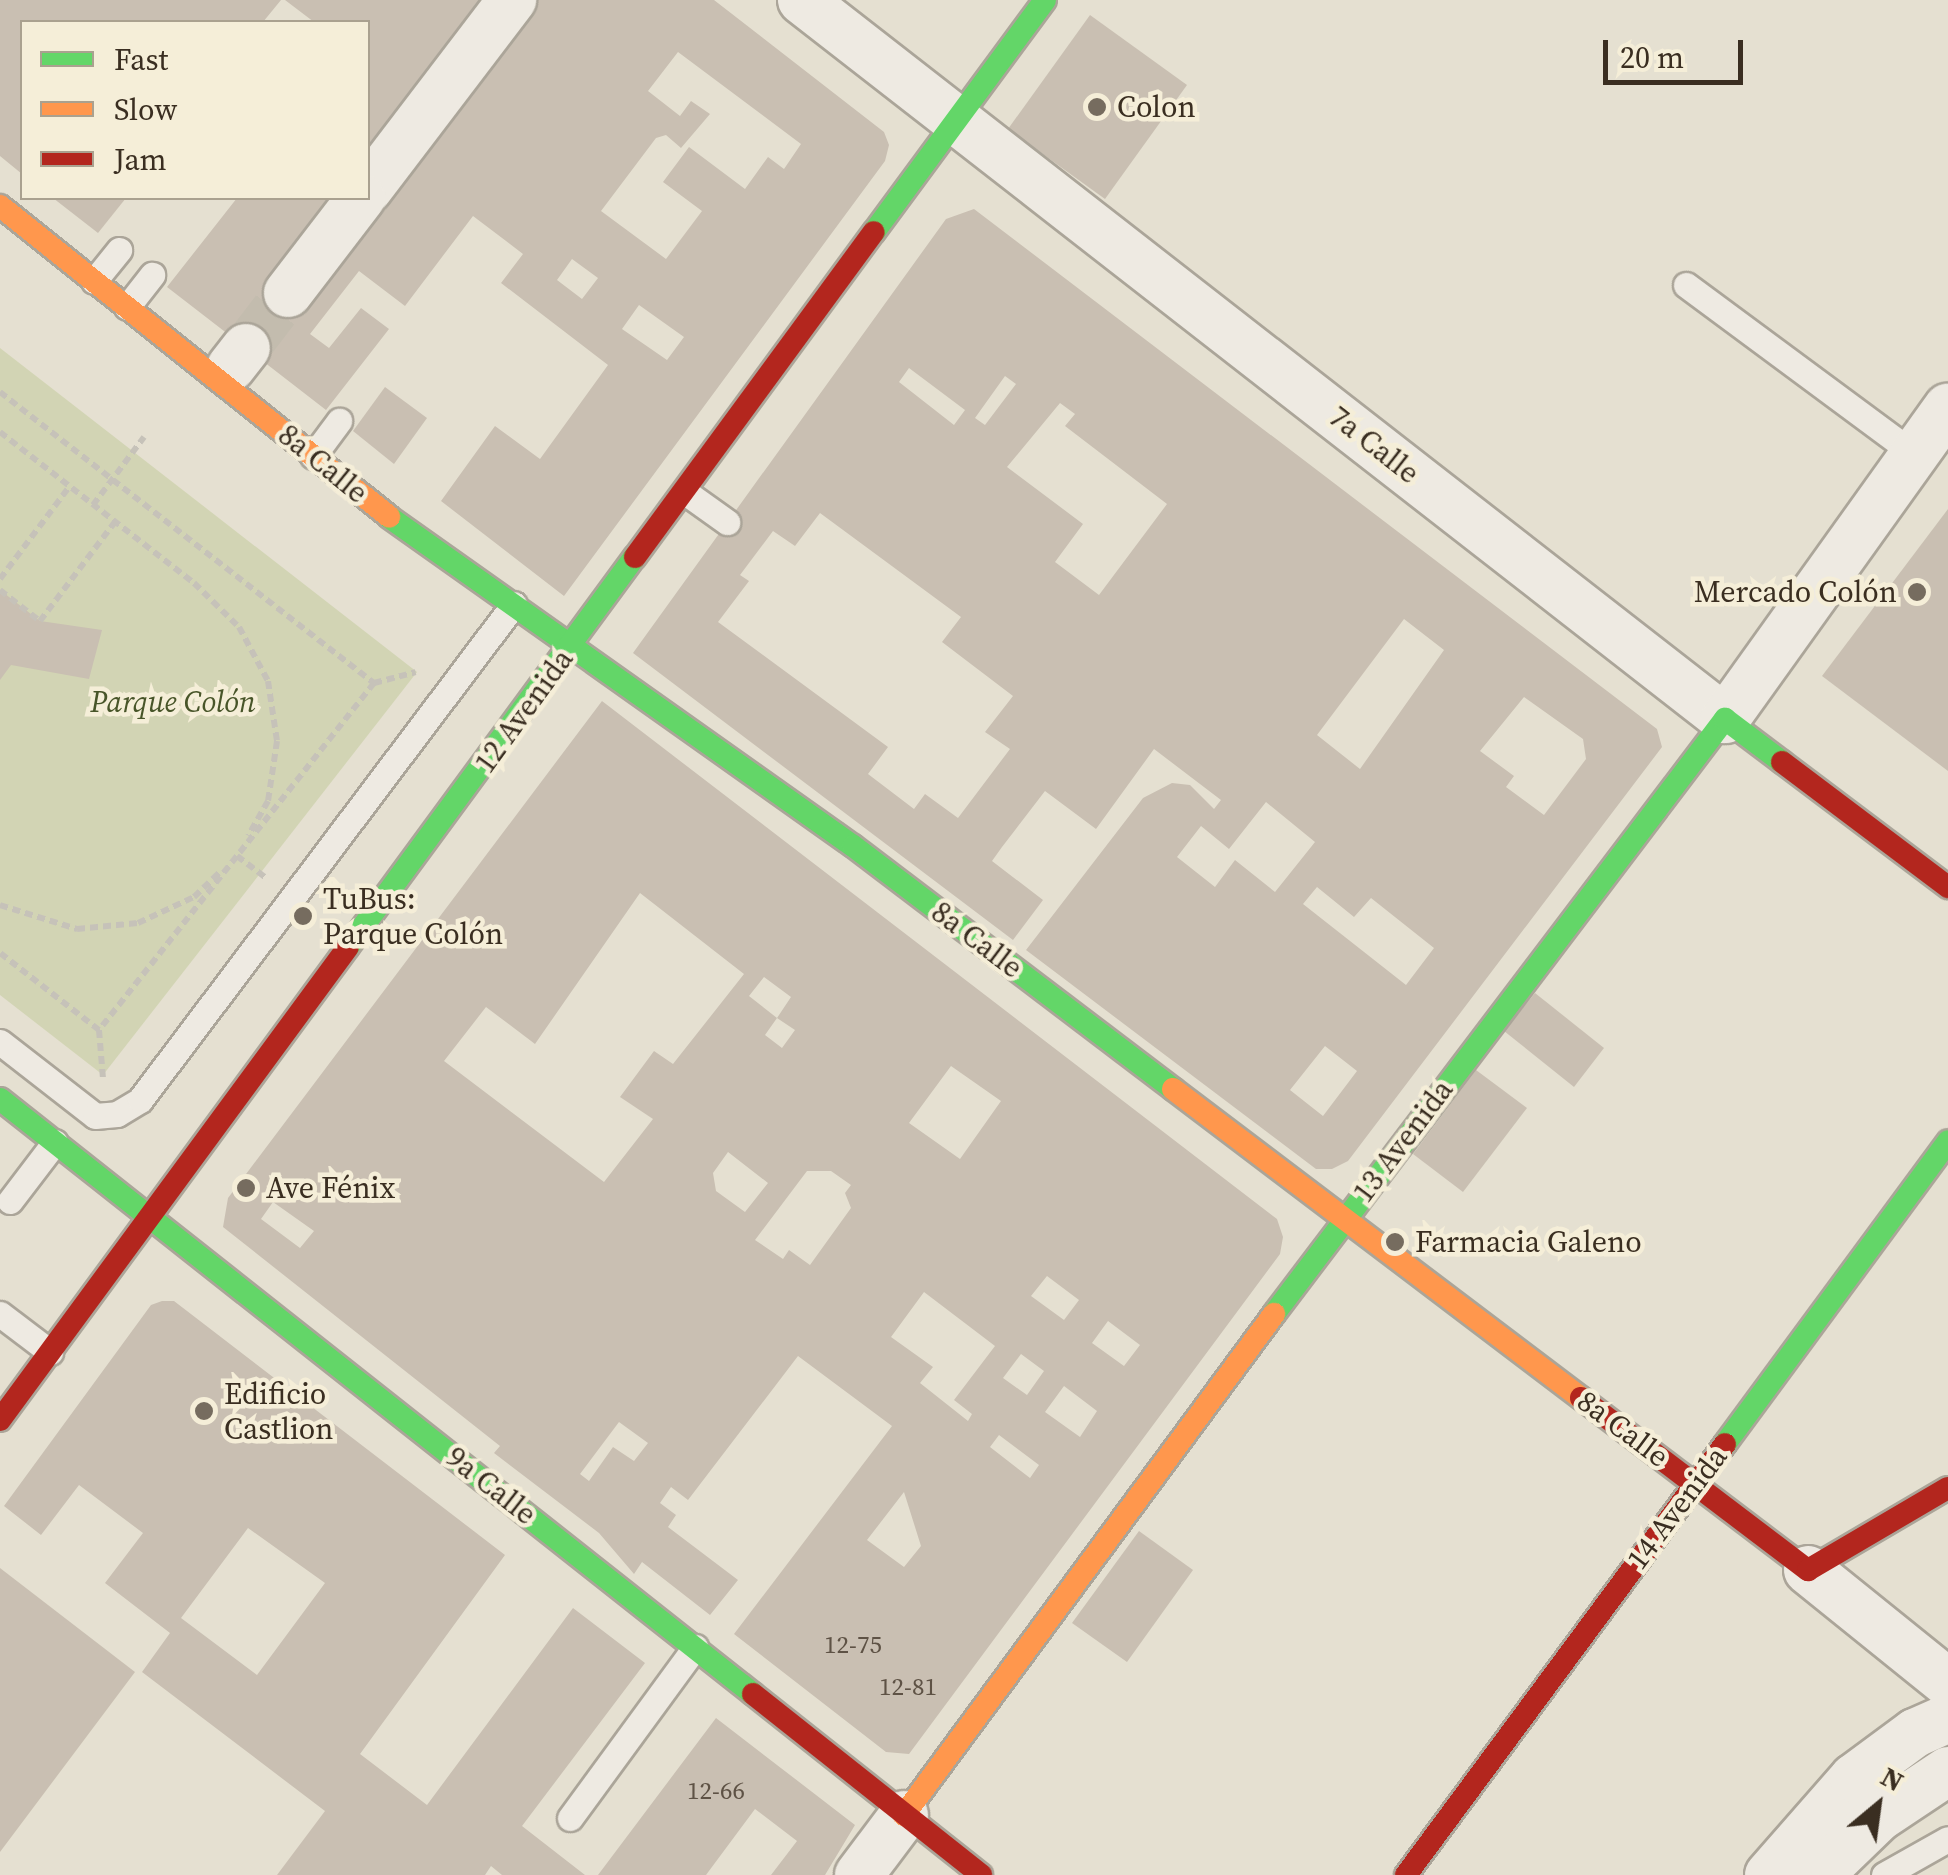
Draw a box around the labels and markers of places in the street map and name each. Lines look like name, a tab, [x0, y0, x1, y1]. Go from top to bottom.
place label: Colon	[1117, 89, 1196, 125]
marker: Colon	[1086, 96, 1108, 118]
place label: Mercado Colón	[1694, 574, 1897, 610]
marker: Mercado Colón	[1906, 581, 1928, 603]
place label: TuBus: Parque Colón	[323, 881, 503, 952]
marker: TuBus: Parque Colón	[292, 905, 314, 927]
place label: Ave Fénix	[266, 1170, 395, 1206]
marker: Ave Fénix	[235, 1177, 257, 1199]
place label: Farmacia Galeno	[1415, 1224, 1642, 1260]
marker: Farmacia Galeno	[1384, 1231, 1406, 1253]
place label: Edificio Castlion	[224, 1376, 333, 1446]
marker: Edificio Castlion	[193, 1400, 215, 1422]

